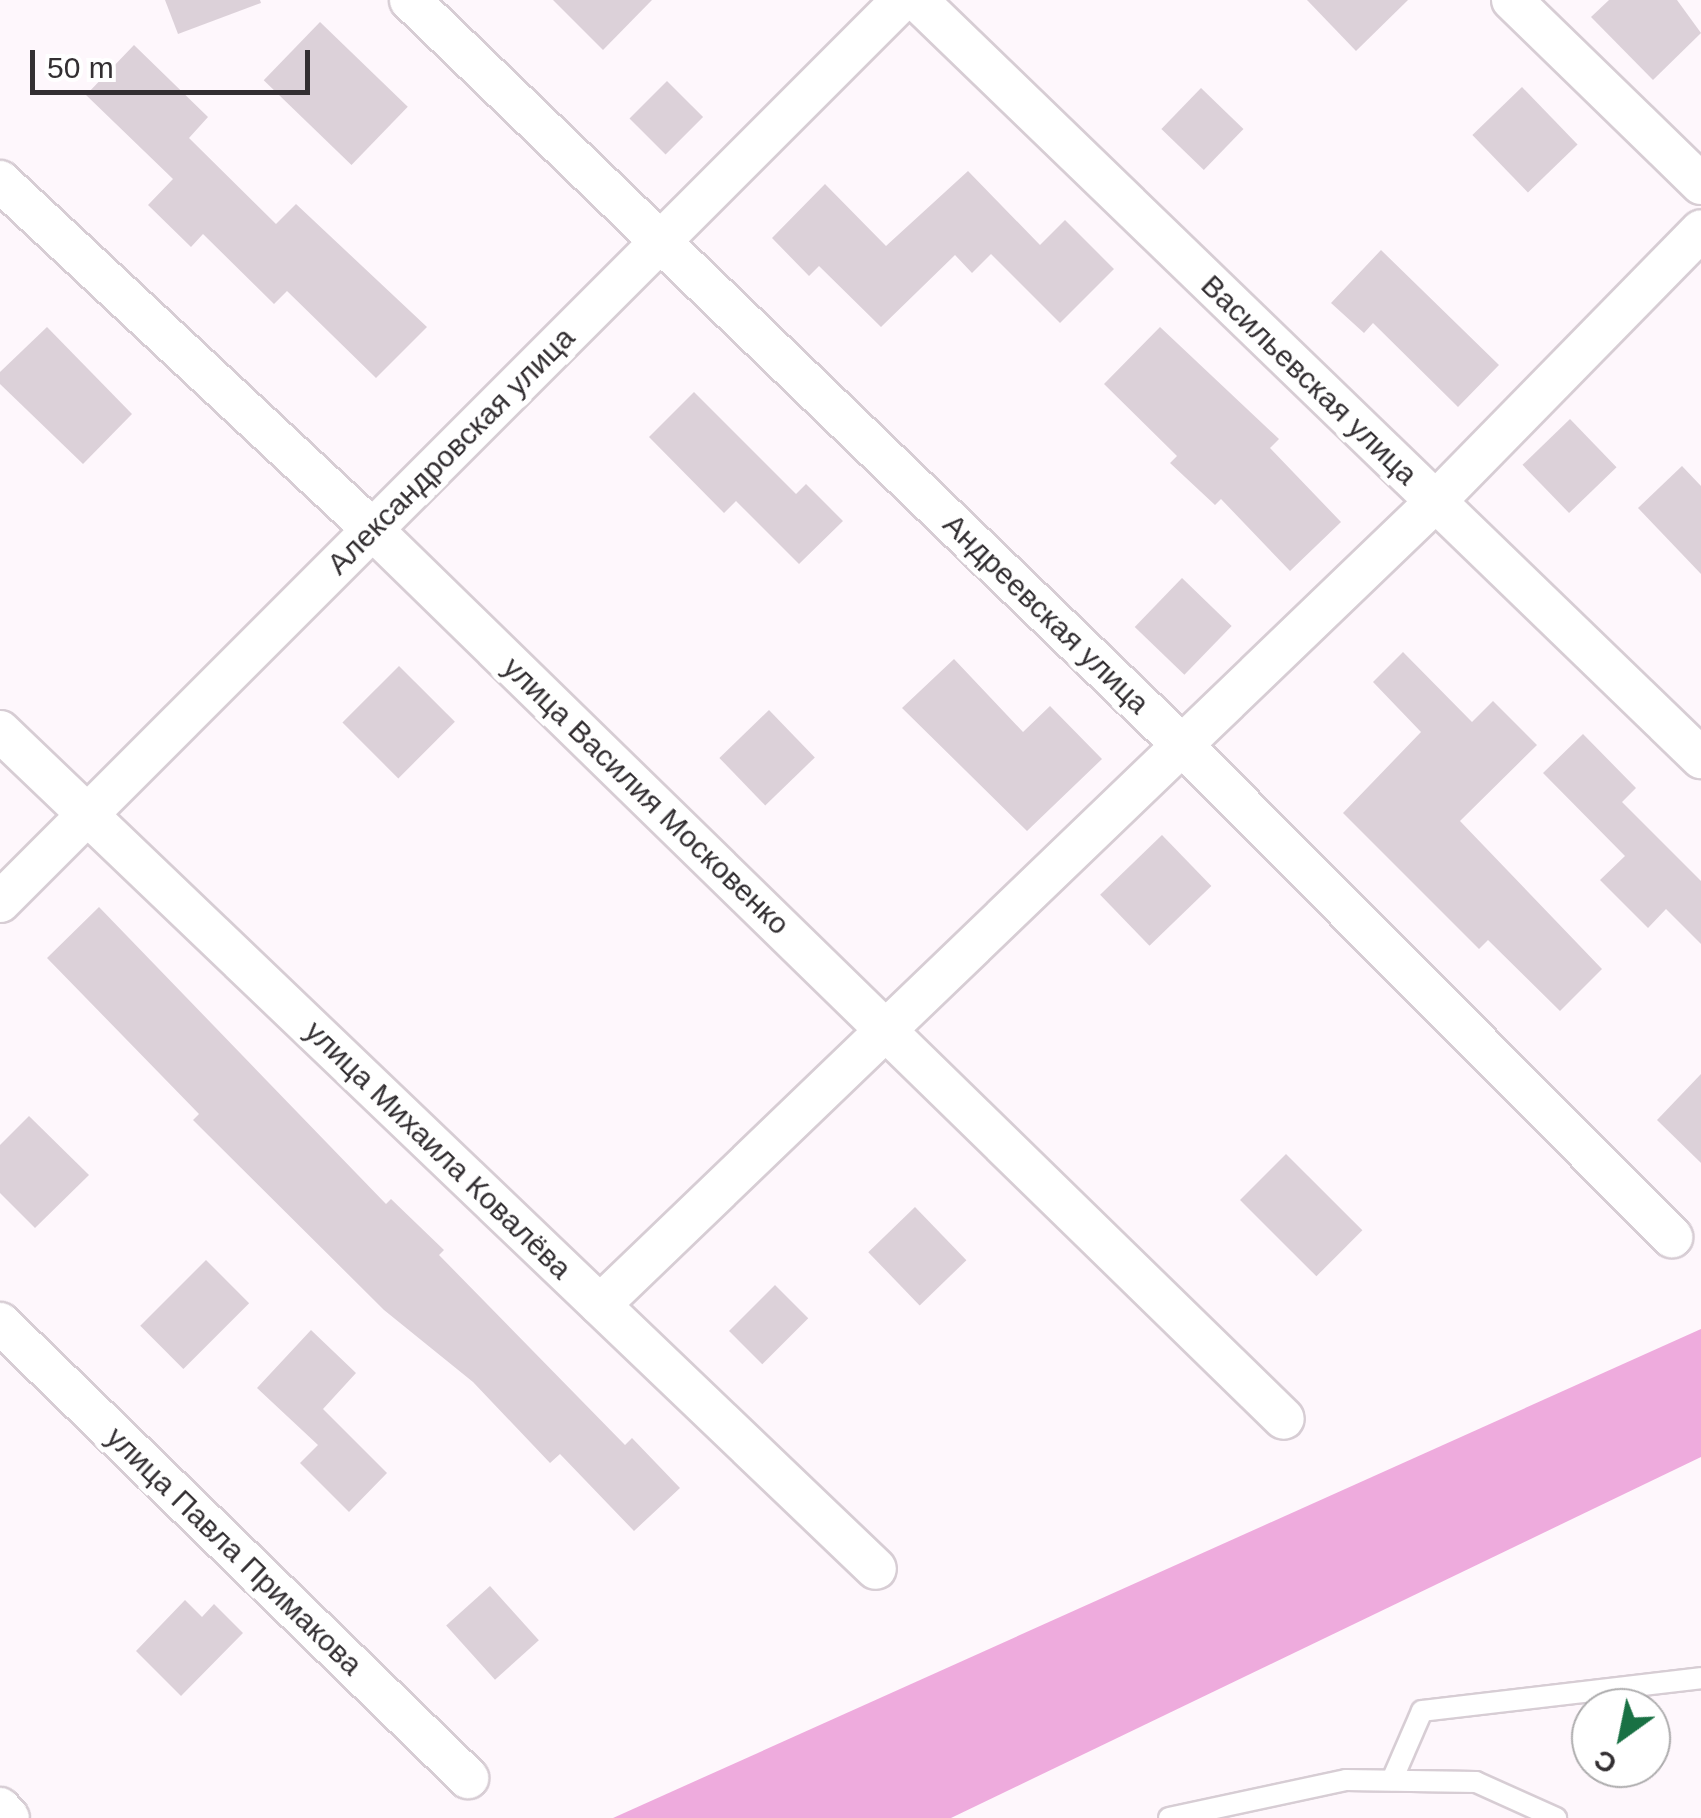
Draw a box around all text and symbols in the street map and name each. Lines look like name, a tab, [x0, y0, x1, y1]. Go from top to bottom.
scale bar	[35, 30, 315, 92]
text: 50 m	[47, 51, 114, 84]
street label: Васильевская улица	[1193, 268, 1425, 492]
street label: Александровская улица	[320, 320, 582, 582]
street label: Андреевская улица	[936, 506, 1156, 722]
street label: улица Василия Московенко	[495, 650, 797, 942]
street label: улица Михаила Ковалёва	[297, 1013, 579, 1287]
street label: улица Павла Примакова	[99, 1419, 369, 1683]
north arrow	[1571, 1688, 1671, 1788]
text: С	[1589, 1743, 1622, 1780]

